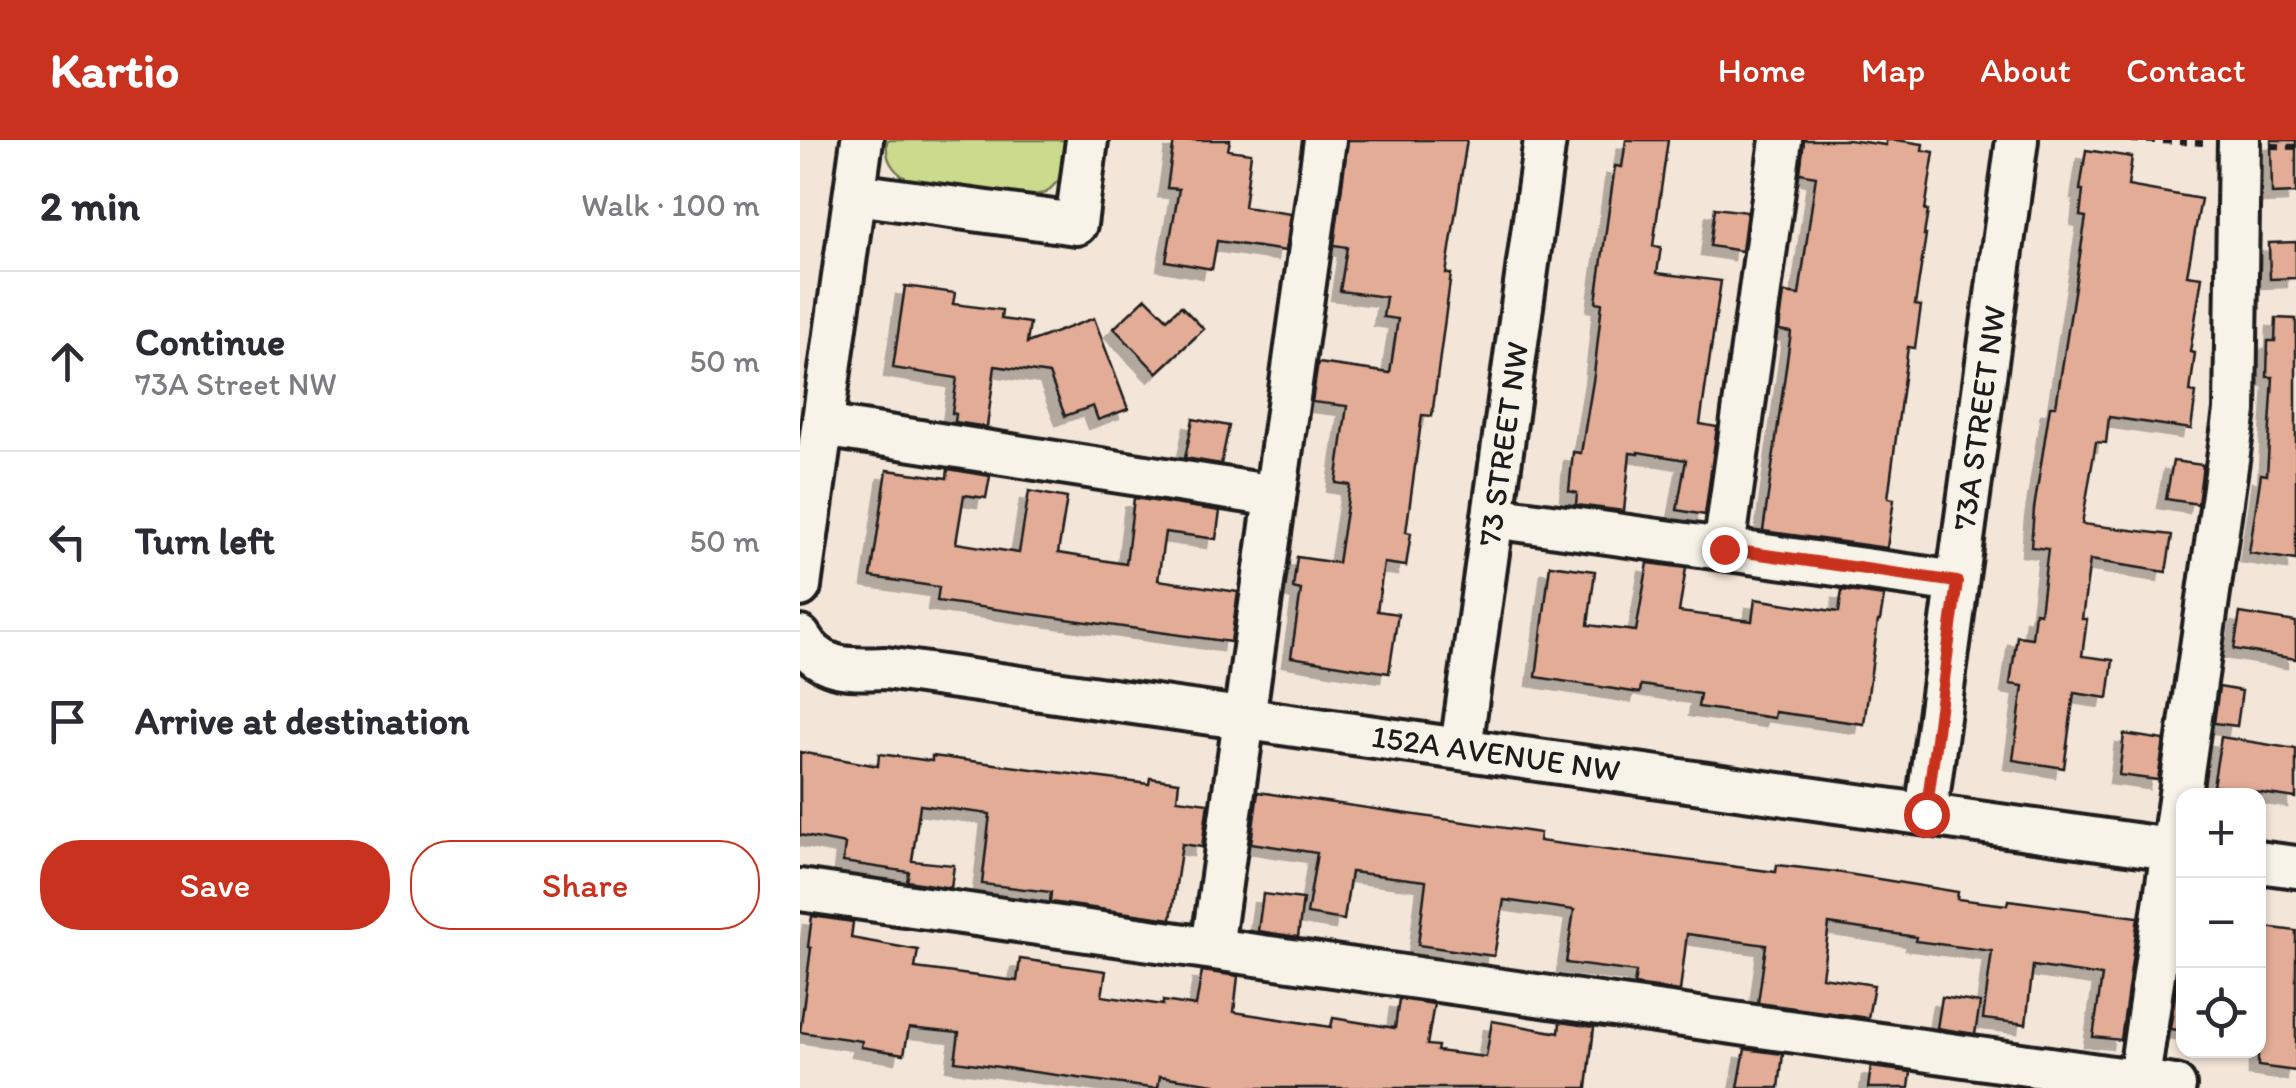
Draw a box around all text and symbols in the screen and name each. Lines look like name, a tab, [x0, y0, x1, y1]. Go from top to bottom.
text: Kartio	[50, 41, 179, 99]
text: Home	[1718, 49, 1806, 91]
text: Map	[1861, 49, 1925, 91]
text: About	[1980, 49, 2071, 91]
text: Contact	[2126, 49, 2246, 91]
text: 2 min	[40, 180, 140, 231]
text: Walk · 100 m	[581, 186, 760, 224]
street label: 73A STREET NW	[1944, 303, 2014, 533]
text: Continue	[135, 319, 285, 365]
icon: ahead	[40, 334, 95, 389]
street label: 73 STREET NW	[1470, 339, 1536, 549]
text: 50 m	[689, 342, 760, 380]
text: 73A Street NW	[135, 365, 337, 403]
icon: left	[40, 514, 95, 569]
text: Turn left	[135, 518, 275, 564]
text: 50 m	[689, 522, 760, 560]
route end	[1702, 527, 1748, 573]
icon: arrive	[40, 694, 95, 749]
text: Arrive at destination	[135, 698, 470, 744]
street label: 152A AVENUE NW	[1370, 717, 1622, 789]
map controls	[2176, 788, 2266, 1058]
button: +	[2176, 788, 2266, 878]
route start	[1904, 792, 1950, 838]
button: Save	[40, 840, 390, 930]
button: Share	[410, 840, 760, 930]
button: −	[2176, 878, 2266, 968]
button: locate	[2176, 968, 2266, 1058]

